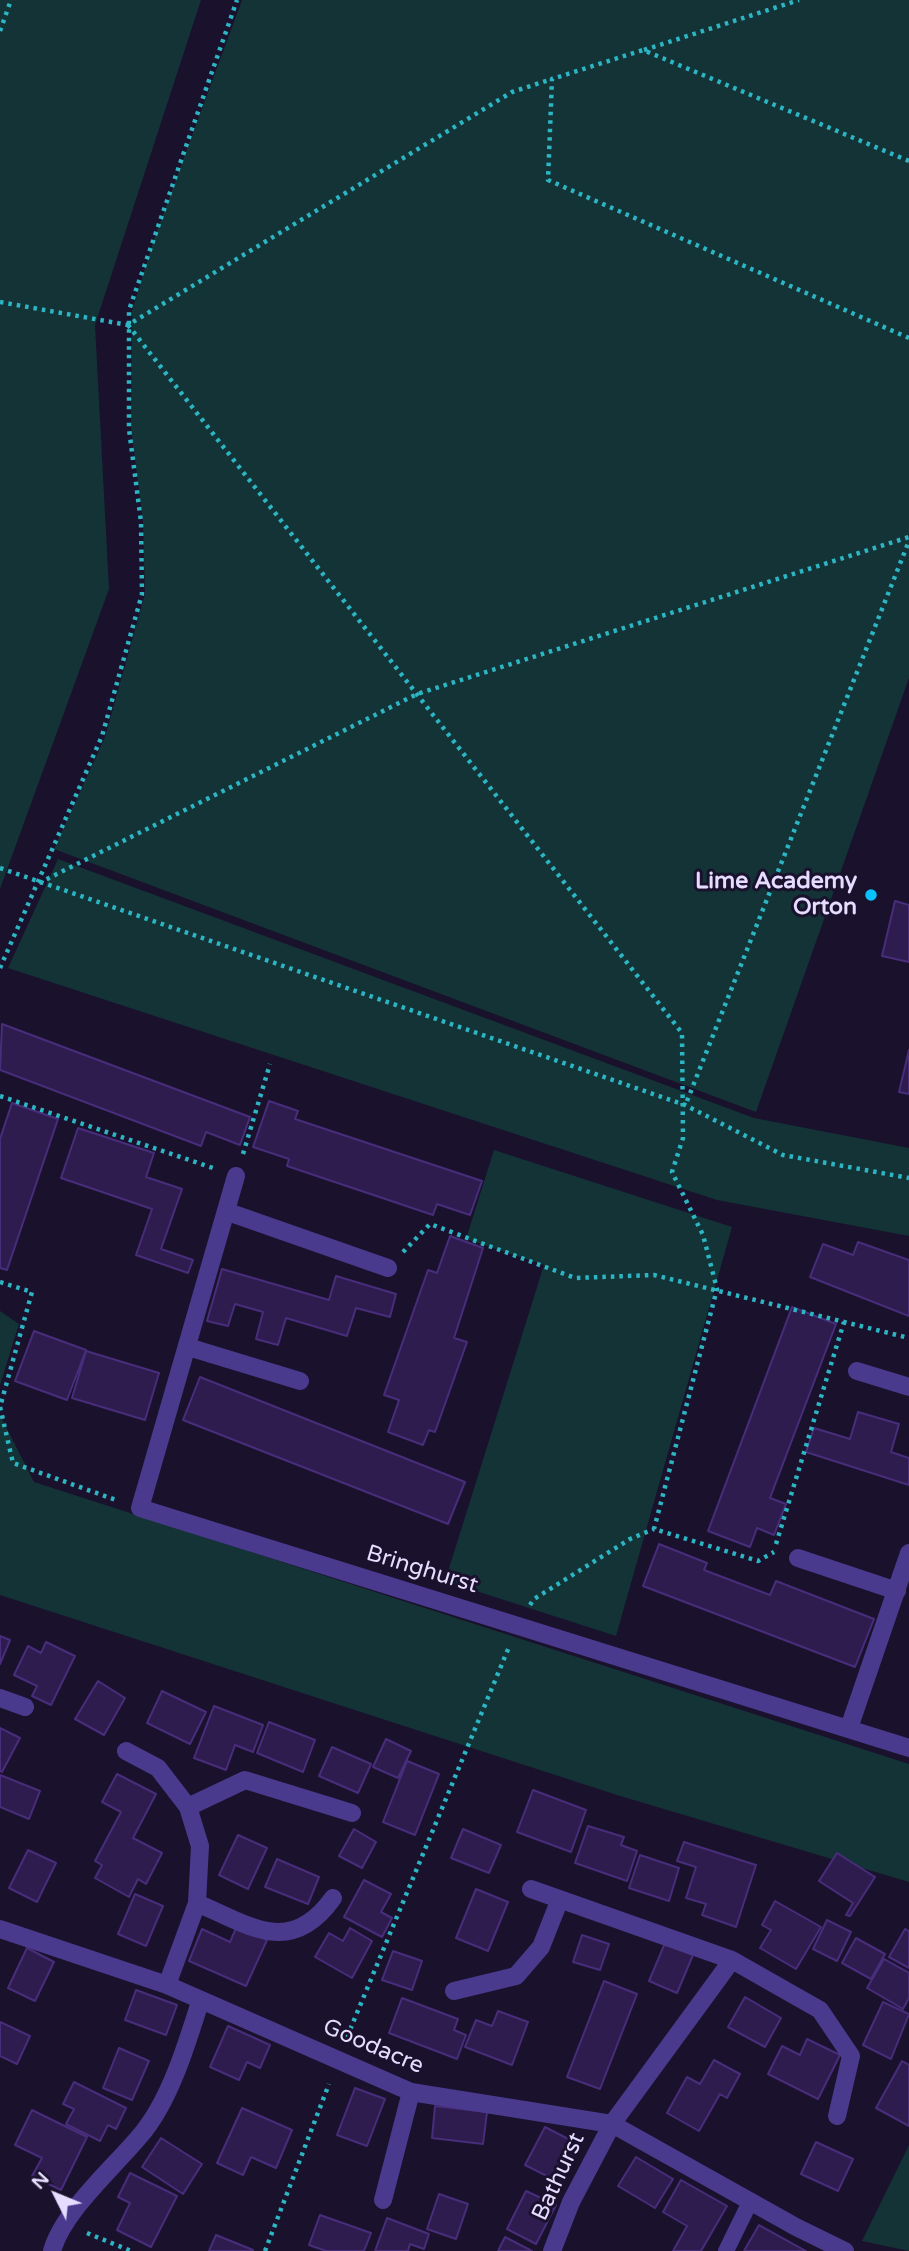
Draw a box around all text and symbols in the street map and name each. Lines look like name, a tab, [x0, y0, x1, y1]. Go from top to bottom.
place label: Lime Academy Orton	[695, 868, 857, 922]
marker: Lime Academy Orton	[863, 887, 879, 903]
street label: Bringhurst	[363, 1540, 481, 1600]
street label: Goodacre	[319, 2013, 427, 2081]
street label: Bathurst	[527, 2129, 591, 2225]
north arrow	[21, 2160, 91, 2230]
text: N	[27, 2168, 54, 2194]

